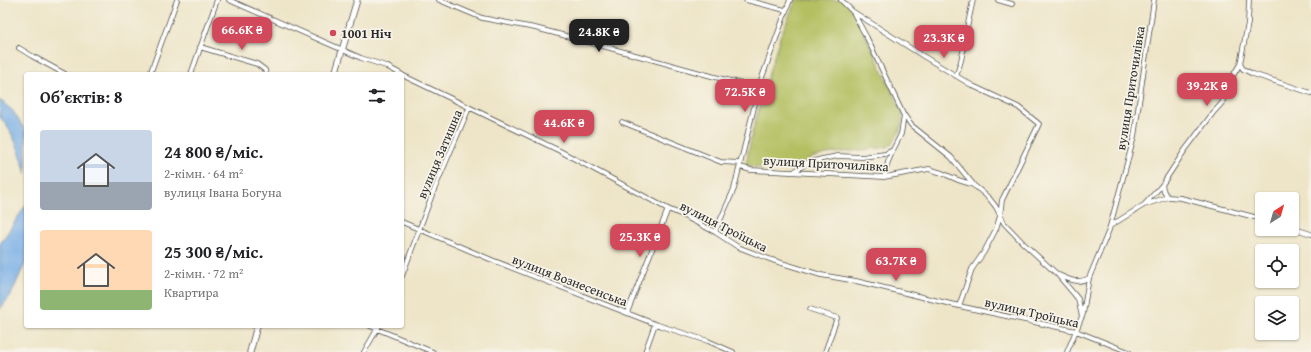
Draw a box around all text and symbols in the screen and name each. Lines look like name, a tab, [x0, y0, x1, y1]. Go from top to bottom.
pin: 66.6K ₴	[205, 17, 279, 51]
pin: 24.8K ₴	[562, 19, 636, 53]
text: 66.6K ₴	[221, 20, 263, 39]
text: 24.8K ₴	[578, 22, 620, 41]
place label: 1001 Ніч	[341, 24, 392, 43]
street label: вулиця Приточилівка	[1111, 24, 1150, 152]
pin: 23.3K ₴	[907, 25, 981, 59]
marker: 1001 Ніч	[328, 28, 338, 38]
text: 23.3K ₴	[923, 28, 965, 47]
pin: 39.2K ₴	[1170, 73, 1244, 107]
text: 39.2K ₴	[1186, 76, 1228, 95]
pin: 72.5K ₴	[708, 79, 782, 113]
text: 72.5K ₴	[724, 82, 766, 101]
text: Об’єктів: 8	[40, 84, 123, 109]
icon: filters	[366, 85, 388, 107]
street label: вулиця Затишна	[412, 106, 467, 202]
pin: 44.6K ₴	[527, 110, 601, 144]
text: 44.6K ₴	[543, 113, 585, 132]
text: 24 800 ₴/міс.	[164, 139, 263, 164]
icon: home	[72, 146, 120, 194]
street label: вулиця Приточилівка	[763, 151, 890, 176]
text: 2-кімн. · 64 m²	[164, 164, 243, 183]
text: вулиця Івана Богуна	[164, 183, 282, 202]
north arrow	[1255, 192, 1299, 236]
map controls	[1255, 192, 1299, 340]
street label: вулиця Троїцька	[677, 196, 772, 257]
pin: 25.3K ₴	[603, 224, 677, 258]
text: 25.3K ₴	[619, 227, 661, 246]
text: 25 300 ₴/міс.	[164, 239, 263, 264]
button: locate	[1255, 244, 1299, 288]
icon: home	[72, 246, 120, 294]
pin: 63.7K ₴	[859, 248, 933, 282]
street label: вулиця Вознесенська	[509, 250, 631, 312]
text: 63.7K ₴	[875, 251, 917, 270]
text: 2-кімн. · 72 m²	[164, 264, 243, 283]
text: Квартира	[164, 283, 219, 302]
street label: вулиця Троїцька	[983, 292, 1082, 333]
button: layers	[1255, 296, 1299, 340]

